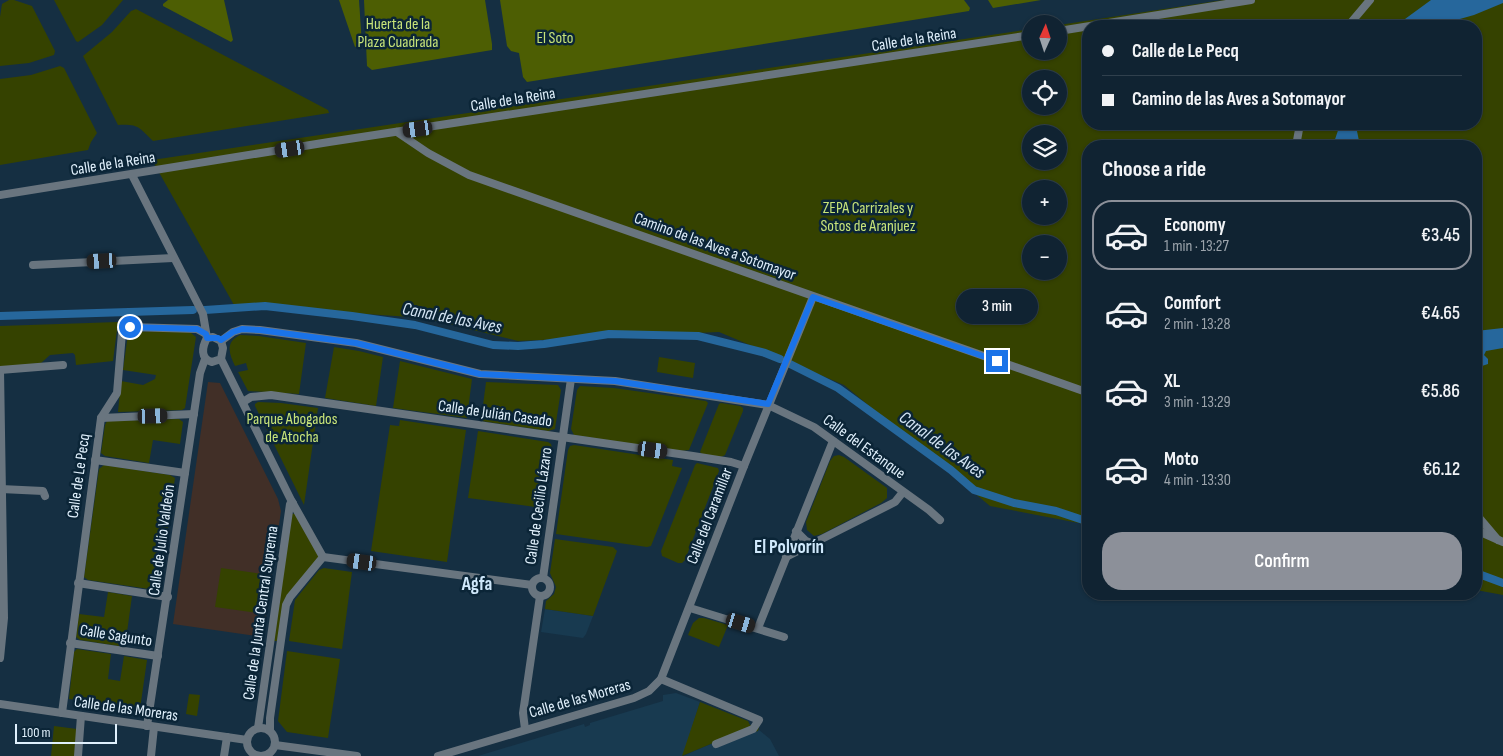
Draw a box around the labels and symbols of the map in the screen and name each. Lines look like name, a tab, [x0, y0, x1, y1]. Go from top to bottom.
park label: Huerta de la Plaza Cuadrada	[358, 15, 438, 52]
north arrow	[1022, 15, 1068, 60]
street label: Calle de la Reina	[870, 24, 958, 56]
park label: El Soto	[537, 29, 574, 48]
street label: Calle de la Reina	[469, 84, 557, 116]
car	[402, 119, 433, 139]
car	[274, 139, 305, 159]
street label: Calle de la Reina	[69, 148, 157, 180]
park label: ZEPA Carrizales y Sotos de Aranjuez	[820, 199, 916, 236]
street label: Camino de las Aves a Sotomayor	[632, 209, 799, 285]
car	[86, 253, 117, 269]
callout: 3 min	[956, 288, 1038, 324]
water label: Canal de las Aves	[401, 298, 504, 338]
route start	[119, 316, 141, 338]
route end	[986, 350, 1008, 372]
street label: Calle de Julián Casado	[437, 397, 553, 431]
water label: Canal de las Aves	[895, 407, 990, 484]
car	[137, 408, 168, 424]
park label: Parque Abogados de Atocha	[246, 410, 338, 447]
street label: Calle del Estanque	[819, 411, 909, 483]
street label: Calle de Le Pecq	[64, 433, 94, 519]
car	[637, 440, 668, 460]
street label: Calle de Cecilio Lázaro	[521, 446, 557, 566]
street label: Calle del Caramillar	[683, 465, 737, 567]
street label: Calle de Julio Valdeón	[145, 483, 179, 597]
street label: Calle de la Junta Central Suprema	[239, 525, 283, 701]
district label: El Polvorín	[754, 536, 824, 559]
car	[346, 552, 377, 572]
district label: Agfa	[461, 573, 492, 596]
car	[724, 611, 757, 635]
street label: Calle Sagunto	[78, 621, 154, 651]
street label: Calle de las Moreras	[527, 675, 633, 723]
street label: Calle de las Moreras	[73, 692, 179, 726]
scale bar	[15, 721, 118, 744]

